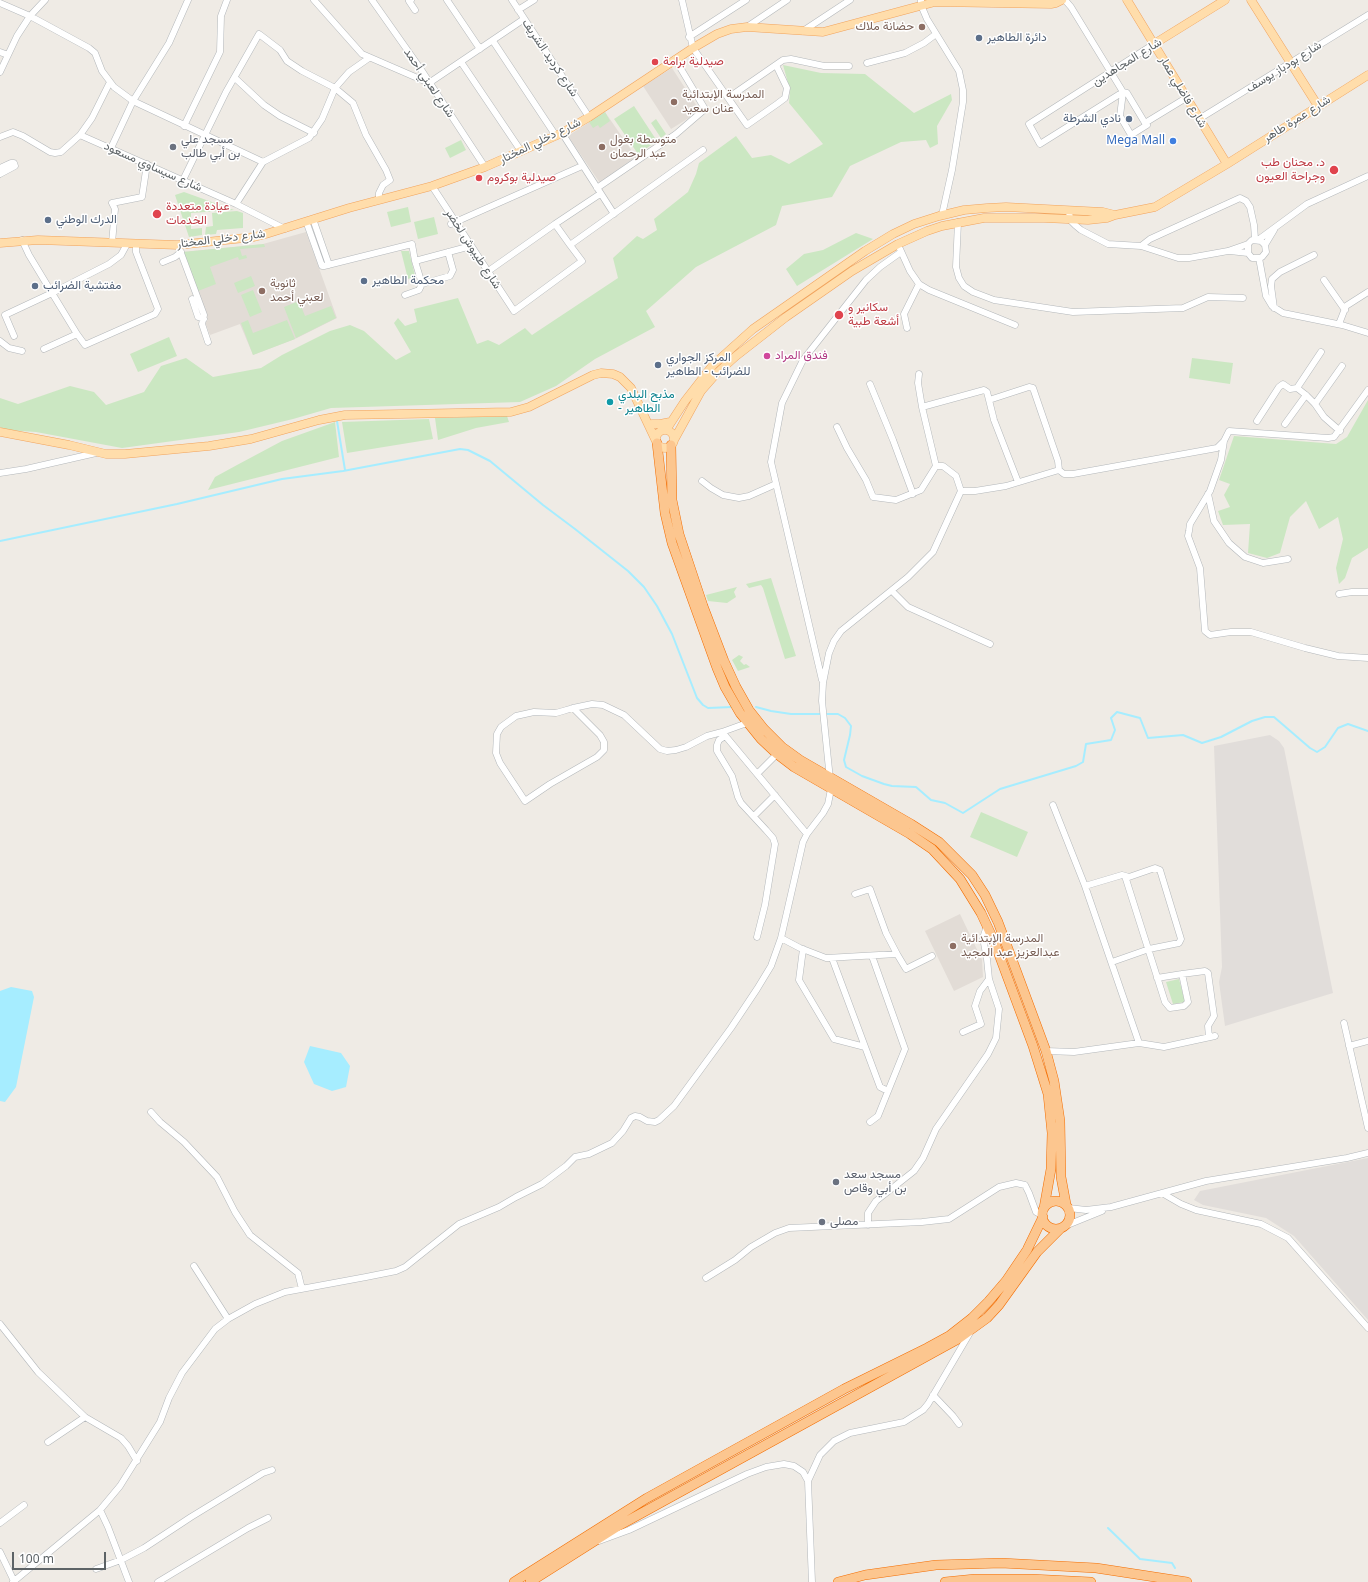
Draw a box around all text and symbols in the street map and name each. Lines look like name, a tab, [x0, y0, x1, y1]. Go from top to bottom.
street label: شارع كرديد الشريف	[519, 16, 581, 100]
place label: حضانة ملاك	[856, 20, 914, 34]
marker: حضانة ملاك	[917, 22, 927, 32]
place label: دائرة الطاهير	[987, 31, 1047, 45]
marker: دائرة الطاهير	[974, 33, 984, 43]
street label: شارع المجاهدين	[1090, 35, 1164, 89]
street label: شارع بودباز يوسف	[1244, 38, 1324, 96]
street label: شارع لعبني أحمد	[400, 45, 458, 121]
street label: شارع فاضلي عمار	[1156, 54, 1210, 130]
place label: صيدلية برامة	[663, 55, 724, 69]
marker: صيدلية برامة	[650, 57, 660, 67]
place label: المدرسة الإبتدائية عنان سعيد	[682, 88, 764, 116]
street label: شارع عمرة طاهر	[1261, 93, 1333, 145]
marker: المدرسة الإبتدائية عنان سعيد	[669, 97, 679, 107]
place label: نادي الشرطة	[1063, 112, 1121, 126]
marker: نادي الشرطة	[1124, 114, 1134, 124]
street label: شارع دخلي المختار	[497, 115, 583, 167]
place label: مسجد علي بن أبي طالب	[181, 133, 240, 161]
place label: متوسطة بغول عبد الرحمان	[610, 133, 676, 161]
place label: Mega Mall	[1106, 134, 1165, 148]
marker: Mega Mall	[1168, 136, 1178, 146]
street label: شارع سيساوي مسعود	[102, 139, 204, 195]
marker: مسجد علي بن أبي طالب	[168, 142, 178, 152]
marker: متوسطة بغول عبد الرحمان	[597, 142, 607, 152]
place label: د. محنان طب وجراحة العيون	[1256, 156, 1325, 184]
marker: د. محنان طب وجراحة العيون	[1328, 164, 1340, 176]
place label: صيدلية بوكروم	[487, 171, 556, 185]
marker: صيدلية بوكروم	[474, 173, 484, 183]
place label: عيادة متعددة الخدمات	[166, 200, 229, 228]
street label: شارع طيبوش لخضر	[442, 206, 504, 292]
marker: عيادة متعددة الخدمات	[151, 208, 163, 220]
place label: الدرك الوطني	[56, 213, 117, 227]
marker: الدرك الوطني	[43, 215, 53, 225]
street label: شارع دخلي المختار	[176, 226, 266, 252]
place label: محكمة الطاهير	[372, 274, 444, 288]
marker: محكمة الطاهير	[359, 276, 369, 286]
place label: ثانوية لعبني أحمد	[270, 277, 324, 305]
place label: مفتشية الضرائب	[43, 279, 121, 293]
marker: مفتشية الضرائب	[30, 281, 40, 291]
marker: ثانوية لعبني أحمد	[257, 286, 267, 296]
place label: سكانير و أشعة طبية	[848, 301, 899, 329]
marker: سكانير و أشعة طبية	[833, 309, 845, 321]
place label: فندق المراد	[775, 349, 828, 363]
place label: المركز الجواري للضرائب - الطاهير	[666, 351, 750, 379]
marker: فندق المراد	[762, 351, 772, 361]
marker: المركز الجواري للضرائب - الطاهير	[653, 360, 663, 370]
place label: مذبح البلدي - الطاهير	[618, 388, 675, 416]
marker: مذبح البلدي - الطاهير	[605, 397, 615, 407]
place label: المدرسة الإبتدائية عبدالعزيز عبد المجيد	[961, 932, 1059, 960]
marker: المدرسة الإبتدائية عبدالعزيز عبد المجيد	[948, 941, 958, 951]
place label: مسجد سعد بن أبي وقاص	[844, 1168, 907, 1196]
marker: مسجد سعد بن أبي وقاص	[831, 1177, 841, 1187]
place label: مصلى	[830, 1215, 858, 1229]
marker: مصلى	[817, 1217, 827, 1227]
scale bar	[14, 1544, 108, 1570]
text: 100 m	[19, 1550, 54, 1567]

